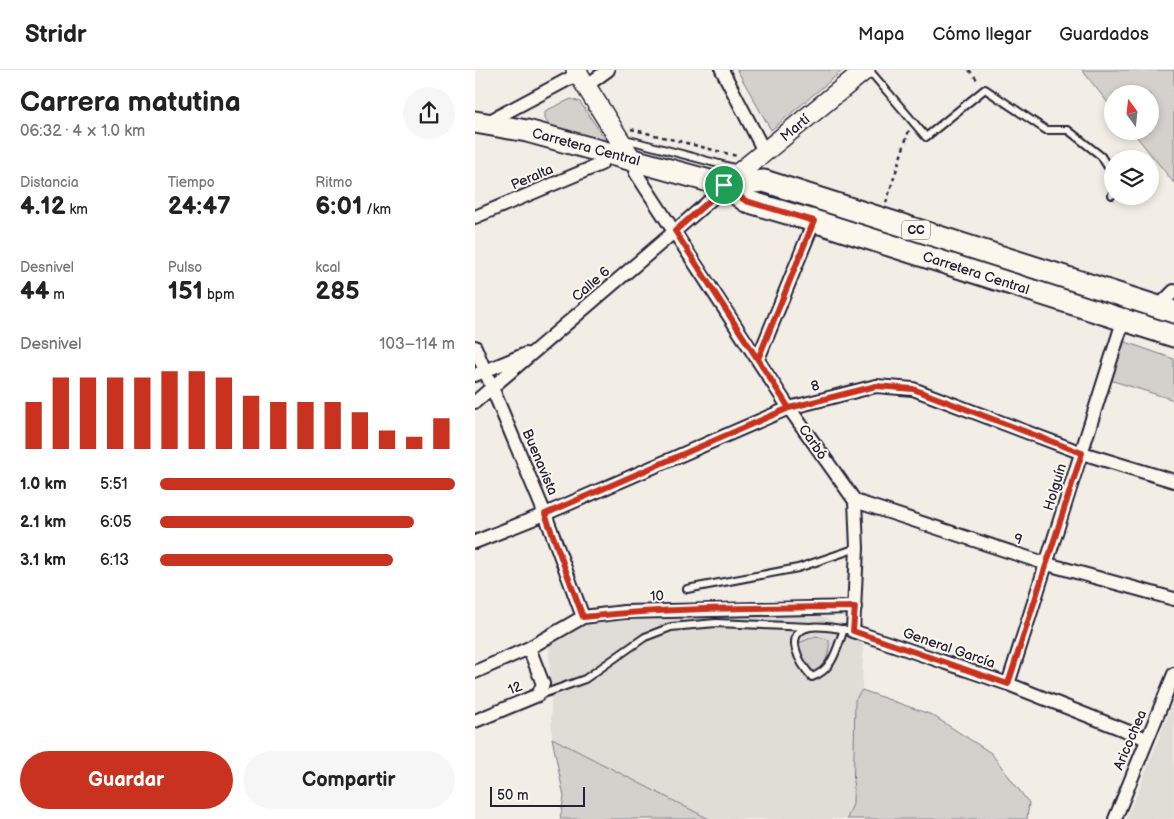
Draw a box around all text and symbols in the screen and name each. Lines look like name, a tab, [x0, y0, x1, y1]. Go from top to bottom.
text: Stridr	[25, 20, 87, 49]
text: Mapa	[858, 24, 904, 45]
text: Cómo llegar	[932, 24, 1031, 45]
text: Guardados	[1059, 24, 1149, 45]
north arrow	[1104, 85, 1159, 140]
map controls	[1104, 85, 1159, 205]
text: Carrera matutina	[20, 86, 241, 119]
button: share	[403, 87, 455, 139]
street label: Martí	[777, 111, 814, 145]
text: 06:32 · 4 × 1.0 km	[20, 122, 145, 141]
street label: Carretera Central	[530, 124, 642, 170]
button: layers	[1104, 150, 1159, 205]
street label: Peralta	[508, 161, 556, 193]
pin	[703, 164, 745, 206]
icon: arrive	[710, 171, 738, 199]
text: Distancia	[20, 174, 79, 191]
text: Tiempo	[168, 174, 215, 191]
text: Ritmo	[315, 174, 352, 191]
text: 4.12	[20, 191, 66, 222]
text: 24:47	[168, 191, 231, 222]
text: 6:01	[315, 191, 363, 222]
text: km	[66, 201, 88, 218]
text: /km	[363, 201, 391, 218]
road number: CC	[902, 220, 930, 240]
street label: Carretera Central	[921, 248, 1031, 298]
text: Desnivel	[20, 259, 74, 276]
text: Pulso	[168, 259, 202, 276]
text: kcal	[315, 259, 340, 276]
street label: Calle 6	[569, 263, 614, 305]
text: 44	[20, 276, 49, 307]
text: 151	[168, 276, 203, 307]
text: 285	[315, 276, 360, 307]
text: m	[49, 286, 65, 303]
text: bpm	[203, 286, 235, 303]
text: Desnivel	[20, 335, 82, 354]
text: 103–114 m	[379, 335, 455, 354]
street label: 8	[809, 377, 821, 395]
street label: Carbó	[795, 421, 831, 463]
street label: Buenavista	[518, 426, 562, 498]
street label: Holguín	[1040, 461, 1070, 513]
text: 1.0 km	[20, 475, 67, 494]
text: 5:51	[100, 475, 128, 494]
text: 2.1 km	[20, 513, 66, 532]
text: 6:05	[100, 513, 132, 532]
street label: 9	[1012, 530, 1024, 548]
text: 3.1 km	[20, 551, 66, 570]
text: 6:13	[100, 551, 129, 570]
street label: 10	[650, 587, 664, 605]
street label: General García	[901, 624, 997, 672]
street label: 12	[505, 677, 525, 698]
street label: Aricochea	[1110, 707, 1150, 773]
button: Guardar	[20, 751, 233, 809]
button: Compartir	[243, 751, 455, 809]
scale bar	[490, 784, 585, 807]
text: 50 m	[497, 787, 529, 804]

